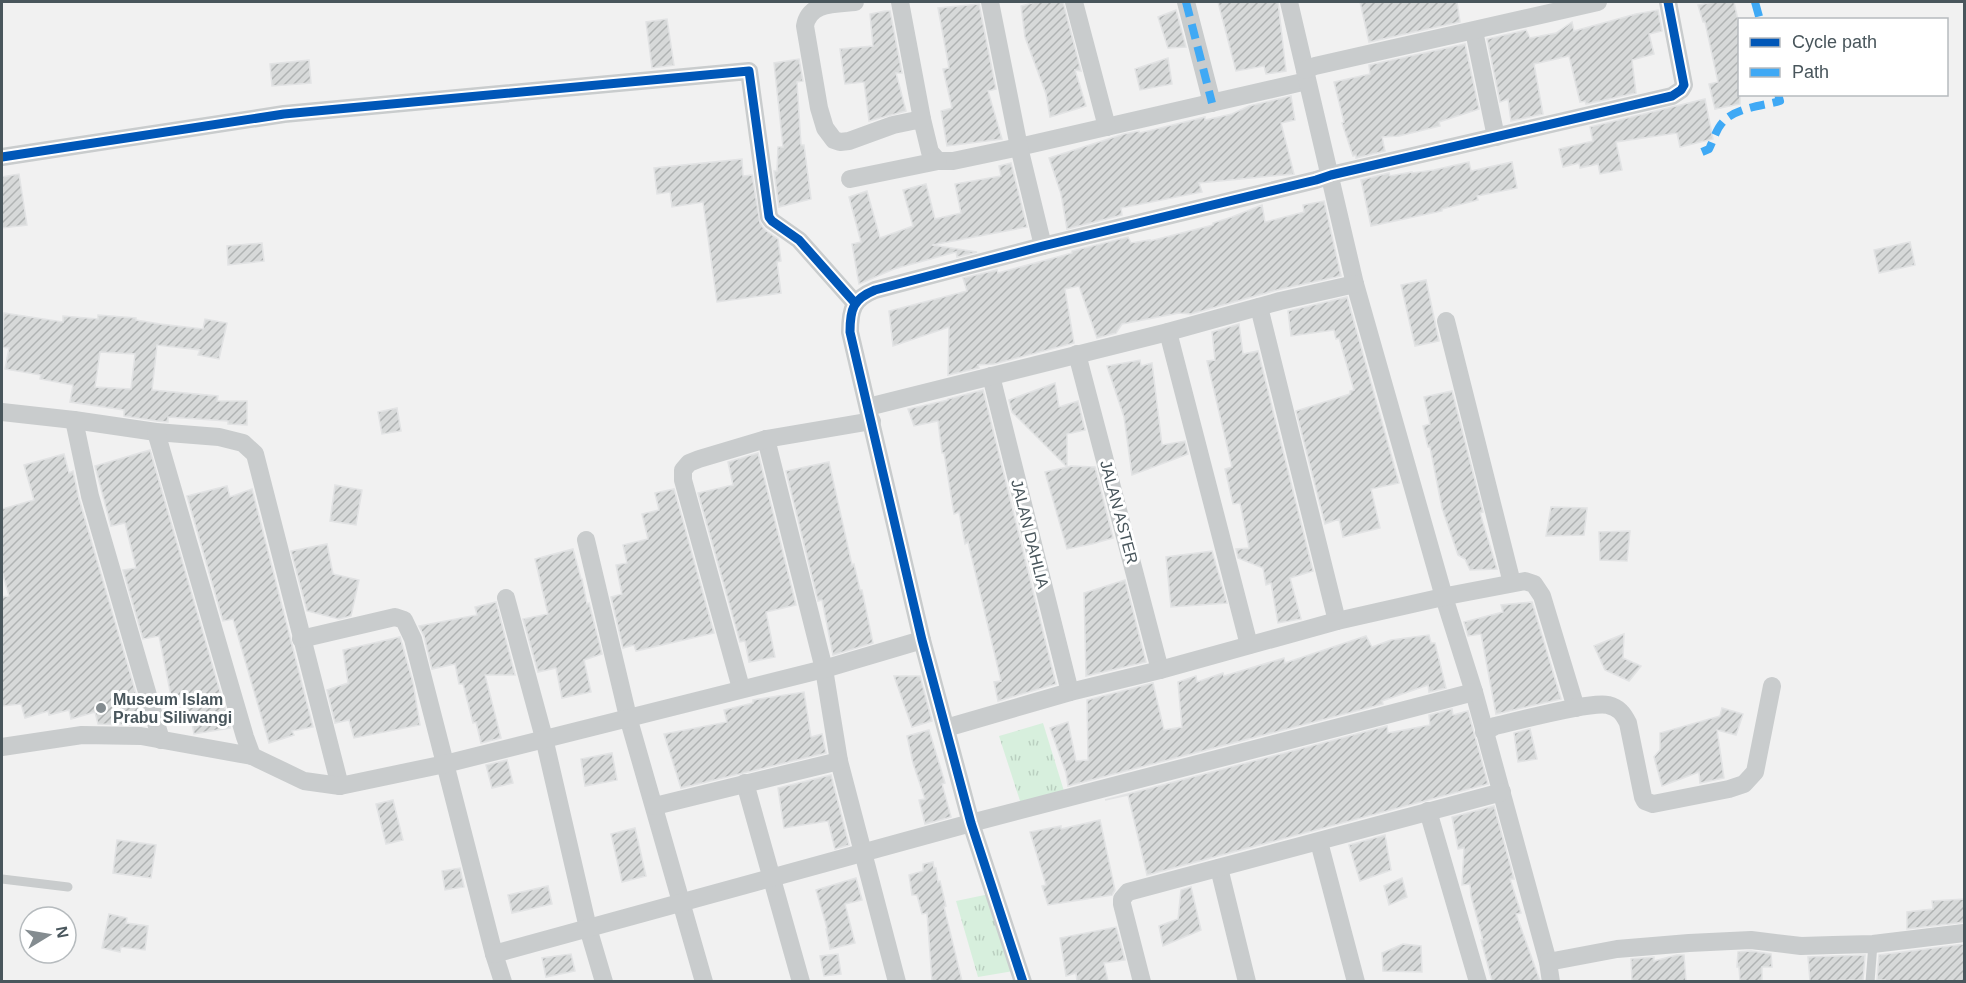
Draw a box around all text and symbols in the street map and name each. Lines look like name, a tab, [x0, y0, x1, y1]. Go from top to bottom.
legend	[1738, 18, 1948, 96]
text: Cycle path	[1792, 32, 1877, 52]
text: Path	[1792, 62, 1829, 82]
street label: JALAN ASTER	[1097, 458, 1141, 566]
street label: JALAN DAHLIA	[1008, 478, 1052, 591]
place label: Museum Islam Prabu Siliwangi	[113, 691, 232, 726]
marker: Museum Islam Prabu Siliwangi	[94, 701, 108, 715]
north arrow	[18, 905, 78, 965]
text: N	[53, 925, 72, 940]

